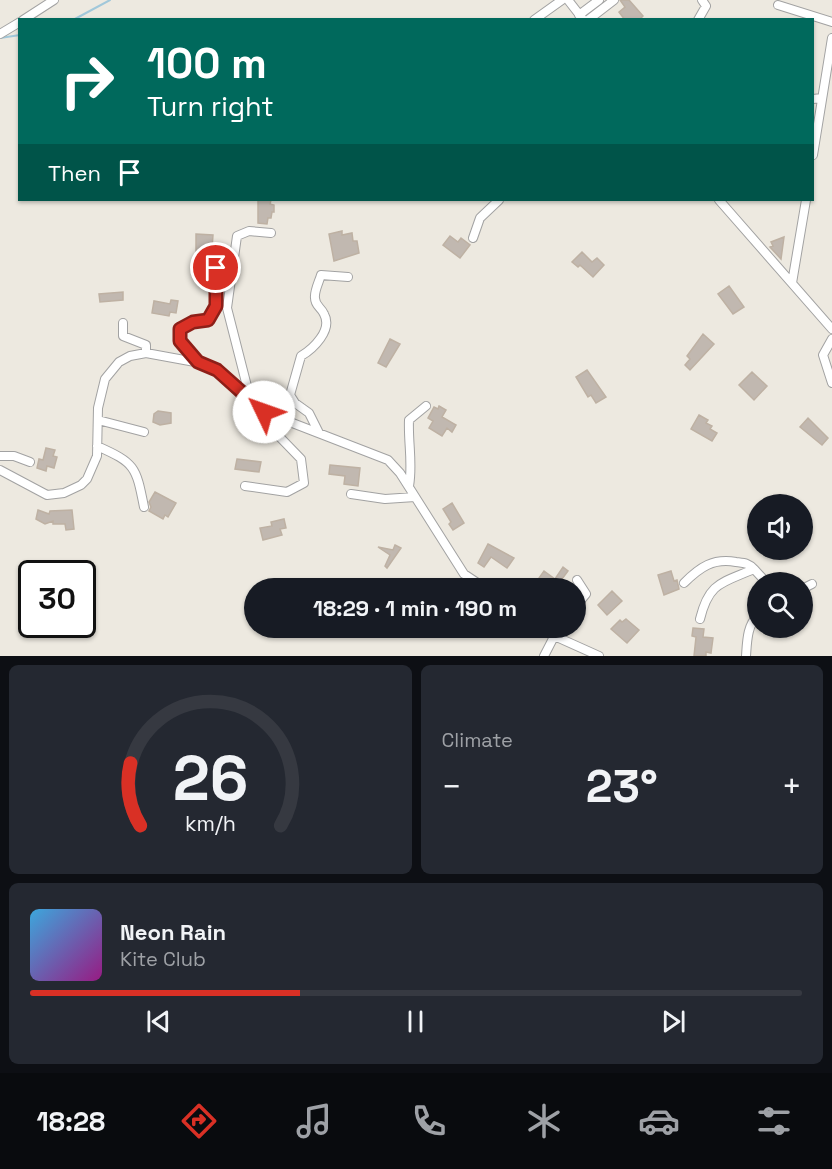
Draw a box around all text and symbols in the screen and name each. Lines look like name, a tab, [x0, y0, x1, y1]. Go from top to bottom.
text: 100 m	[147, 37, 267, 90]
icon: right	[48, 42, 126, 120]
text: Turn right	[147, 89, 274, 124]
icon: arrive	[113, 156, 146, 189]
text: Then	[48, 159, 101, 187]
pin	[190, 242, 241, 293]
icon: arrive	[199, 251, 232, 284]
position arrow	[232, 380, 296, 444]
map controls	[747, 494, 813, 638]
button: sound	[747, 494, 813, 560]
speed limit sign: 30	[18, 560, 96, 638]
button: search	[747, 572, 813, 638]
text: 18:29 · 1 min · 190 m	[313, 594, 517, 622]
text: Climate	[442, 727, 513, 753]
text: 26	[172, 739, 248, 818]
text: 23°	[586, 758, 658, 815]
text: −	[442, 766, 462, 808]
text: +	[782, 766, 802, 808]
text: km/h	[185, 811, 236, 838]
text: Neon Rain	[120, 918, 226, 946]
text: Kite Club	[120, 946, 206, 972]
icon: previous	[142, 1005, 175, 1038]
icon: pause	[399, 1005, 432, 1038]
icon: next	[657, 1005, 690, 1038]
icon: directions	[178, 1100, 220, 1142]
icon: music	[293, 1100, 335, 1142]
icon: phone	[408, 1100, 450, 1142]
icon: climate	[523, 1100, 565, 1142]
icon: car	[638, 1100, 680, 1142]
icon: filters	[753, 1100, 795, 1142]
text: 18:28	[37, 1104, 105, 1139]

